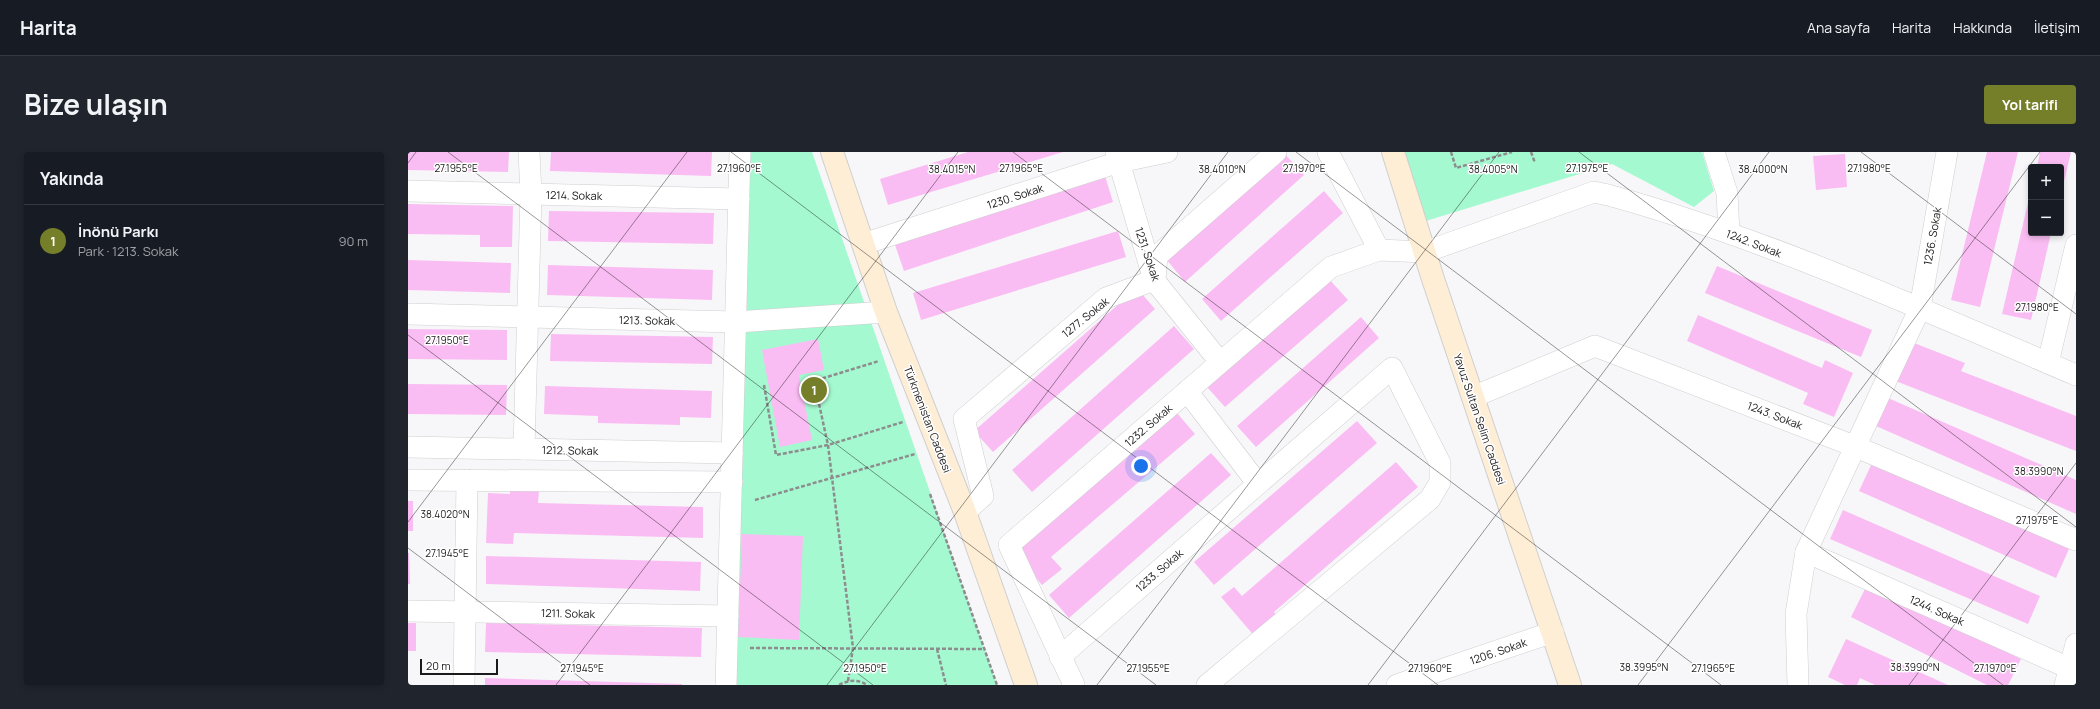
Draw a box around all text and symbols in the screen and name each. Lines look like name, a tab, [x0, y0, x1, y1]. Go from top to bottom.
text: Harita	[20, 15, 77, 41]
text: Ana sayfa	[1807, 18, 1870, 37]
text: Harita	[1892, 18, 1931, 37]
text: Hakkında	[1953, 18, 2012, 37]
text: İletişim	[2034, 18, 2080, 37]
text: Bize ulaşın	[24, 85, 168, 123]
button: Yol tarifi	[1984, 85, 2076, 124]
text: 27.1955°E	[434, 161, 478, 175]
text: 27.1960°E	[717, 161, 761, 175]
text: 27.1965°E	[999, 161, 1043, 175]
text: 27.1970°E	[1283, 161, 1326, 175]
text: 27.1975°E	[1566, 161, 1608, 175]
text: 27.1980°E	[1847, 161, 1891, 175]
text: 38.4015°N	[929, 162, 976, 176]
text: 38.4010°N	[1198, 162, 1246, 176]
text: 38.4005°N	[1468, 162, 1518, 176]
text: 38.4000°N	[1738, 162, 1788, 176]
map controls	[2028, 164, 2064, 236]
button: +	[2028, 164, 2064, 200]
text: Yakında	[40, 167, 104, 190]
street label: 1230. Sokak	[985, 180, 1046, 212]
street label: 1214. Sokak	[546, 187, 603, 203]
button: −	[2028, 200, 2064, 236]
street label: 1236. Sokak	[1920, 205, 1945, 266]
text: İnönü Parkı	[78, 221, 159, 242]
street label: 1231. Sokak	[1132, 225, 1164, 283]
street label: 1242. Sokak	[1724, 226, 1784, 261]
text: 1	[50, 232, 56, 250]
text: 90 m	[338, 232, 368, 250]
text: Park · 1213. Sokak	[78, 242, 179, 260]
street label: 1277. Sokak	[1058, 293, 1112, 341]
text: 27.1980°E	[2015, 300, 2059, 314]
street label: 1213. Sokak	[619, 312, 676, 328]
text: 27.1950°E	[425, 333, 469, 347]
street label: Yavuz Sultan Selim Caddesi	[1450, 351, 1510, 487]
street label: Türkmenistan Caddesi	[901, 363, 955, 475]
pin: 1	[801, 375, 827, 405]
street label: 1243. Sokak	[1745, 398, 1805, 433]
street label: 1232. Sokak	[1121, 400, 1175, 450]
street label: 1212. Sokak	[542, 442, 599, 458]
your location	[1131, 456, 1151, 476]
text: 38.3990°N	[2014, 464, 2064, 478]
text: 38.4020°N	[420, 507, 470, 521]
text: 27.1975°E	[2016, 513, 2058, 527]
street label: 1233. Sokak	[1132, 545, 1186, 595]
text: 27.1945°E	[425, 546, 469, 560]
street label: 1244. Sokak	[1907, 591, 1967, 629]
street label: 1211. Sokak	[541, 605, 596, 621]
street label: 1206. Sokak	[1467, 634, 1529, 668]
scale bar	[420, 657, 498, 676]
text: 20 m	[426, 658, 451, 673]
text: 38.3995°N	[1620, 660, 1669, 674]
text: 38.3990°N	[1890, 660, 1940, 674]
text: 27.1945°E	[560, 661, 604, 675]
text: 27.1950°E	[843, 661, 887, 675]
text: 27.1955°E	[1126, 661, 1170, 675]
text: 27.1960°E	[1408, 661, 1452, 675]
text: 27.1965°E	[1691, 661, 1735, 675]
text: 27.1970°E	[1974, 661, 2017, 675]

